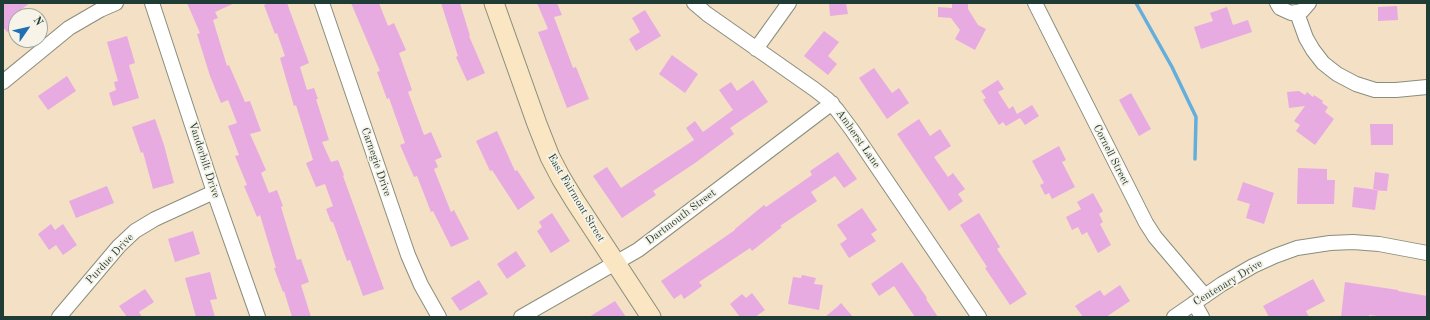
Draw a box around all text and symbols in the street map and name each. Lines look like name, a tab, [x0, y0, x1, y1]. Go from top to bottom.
north arrow	[8, 8, 48, 48]
text: N	[31, 15, 44, 28]
street label: Amherst Lane	[833, 107, 883, 171]
street label: Vanderbilt Drive	[185, 120, 223, 200]
street label: Cornell Street	[1090, 122, 1132, 188]
street label: Carnegie Drive	[358, 126, 394, 198]
street label: East Fairmont Street	[544, 151, 608, 245]
street label: Dartmouth Street	[643, 186, 719, 248]
street label: Purdue Drive	[83, 231, 137, 287]
street label: Centenary Drive	[1191, 257, 1265, 309]

